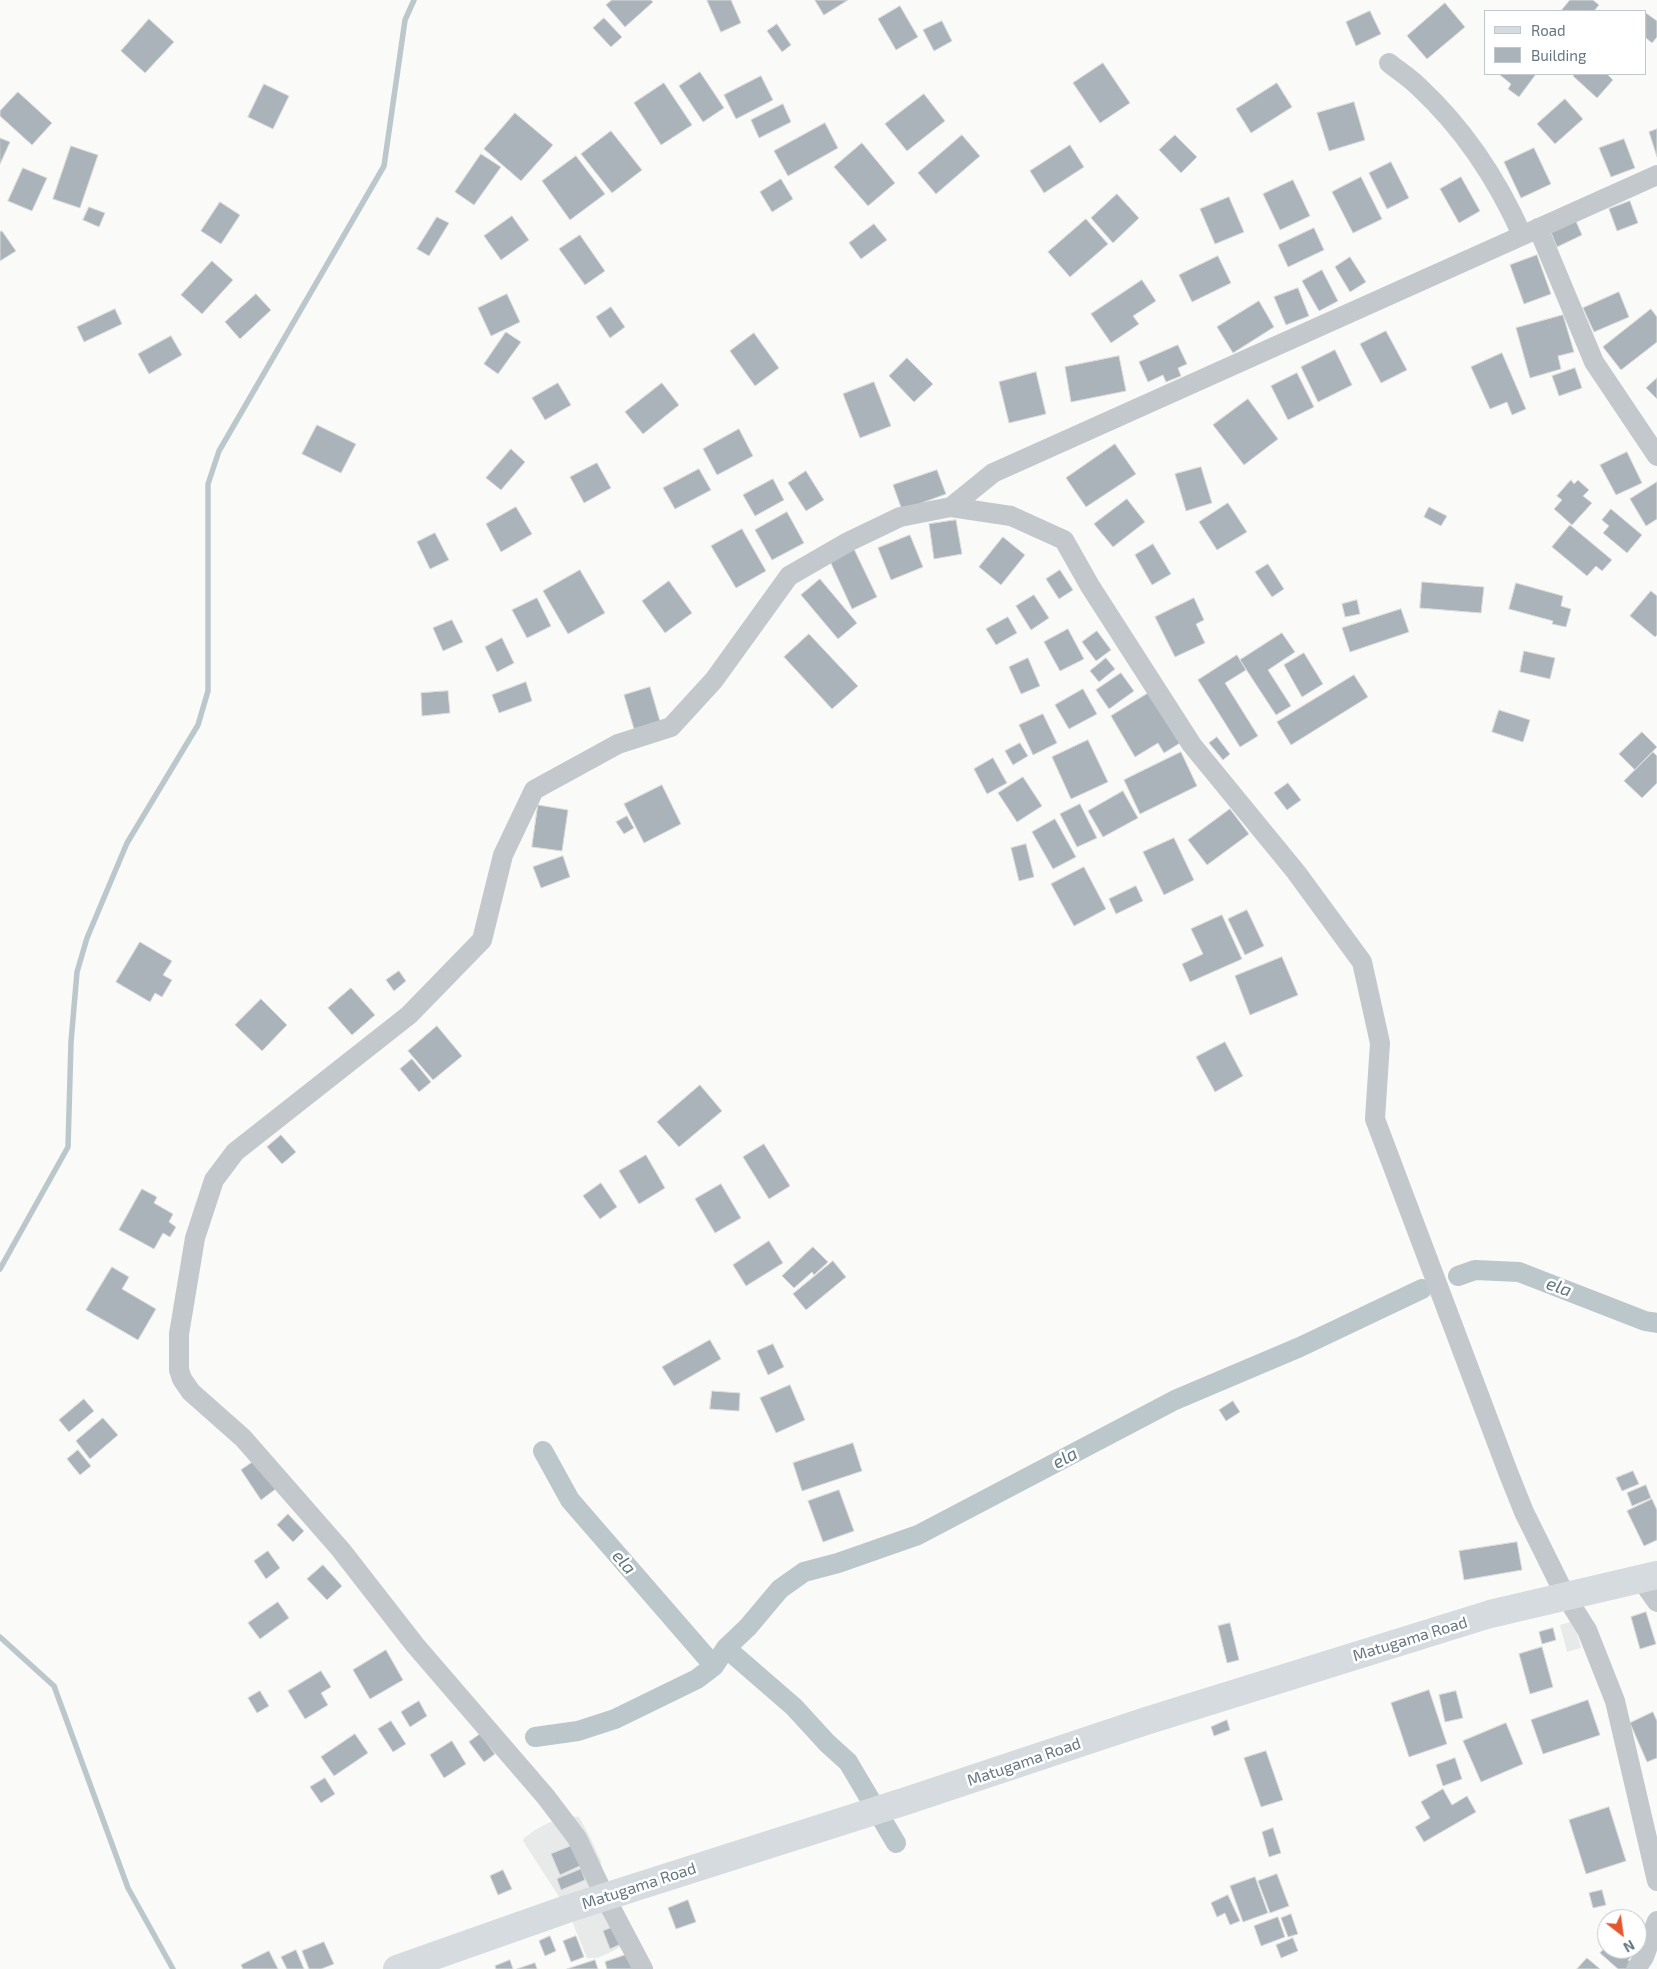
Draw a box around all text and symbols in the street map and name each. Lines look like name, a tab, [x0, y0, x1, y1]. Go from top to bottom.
legend	[1484, 10, 1647, 75]
text: Road	[1531, 21, 1566, 39]
text: Building	[1531, 46, 1586, 64]
water label: ela	[1543, 1273, 1575, 1301]
water label: ela	[1049, 1443, 1081, 1473]
water label: ela	[608, 1545, 640, 1579]
street label: Matugama Road	[1350, 1612, 1470, 1666]
street label: Matugama Road	[965, 1734, 1083, 1790]
street label: Matugama Road	[580, 1859, 698, 1913]
north arrow	[1597, 1909, 1647, 1959]
text: N	[1621, 1937, 1638, 1956]

